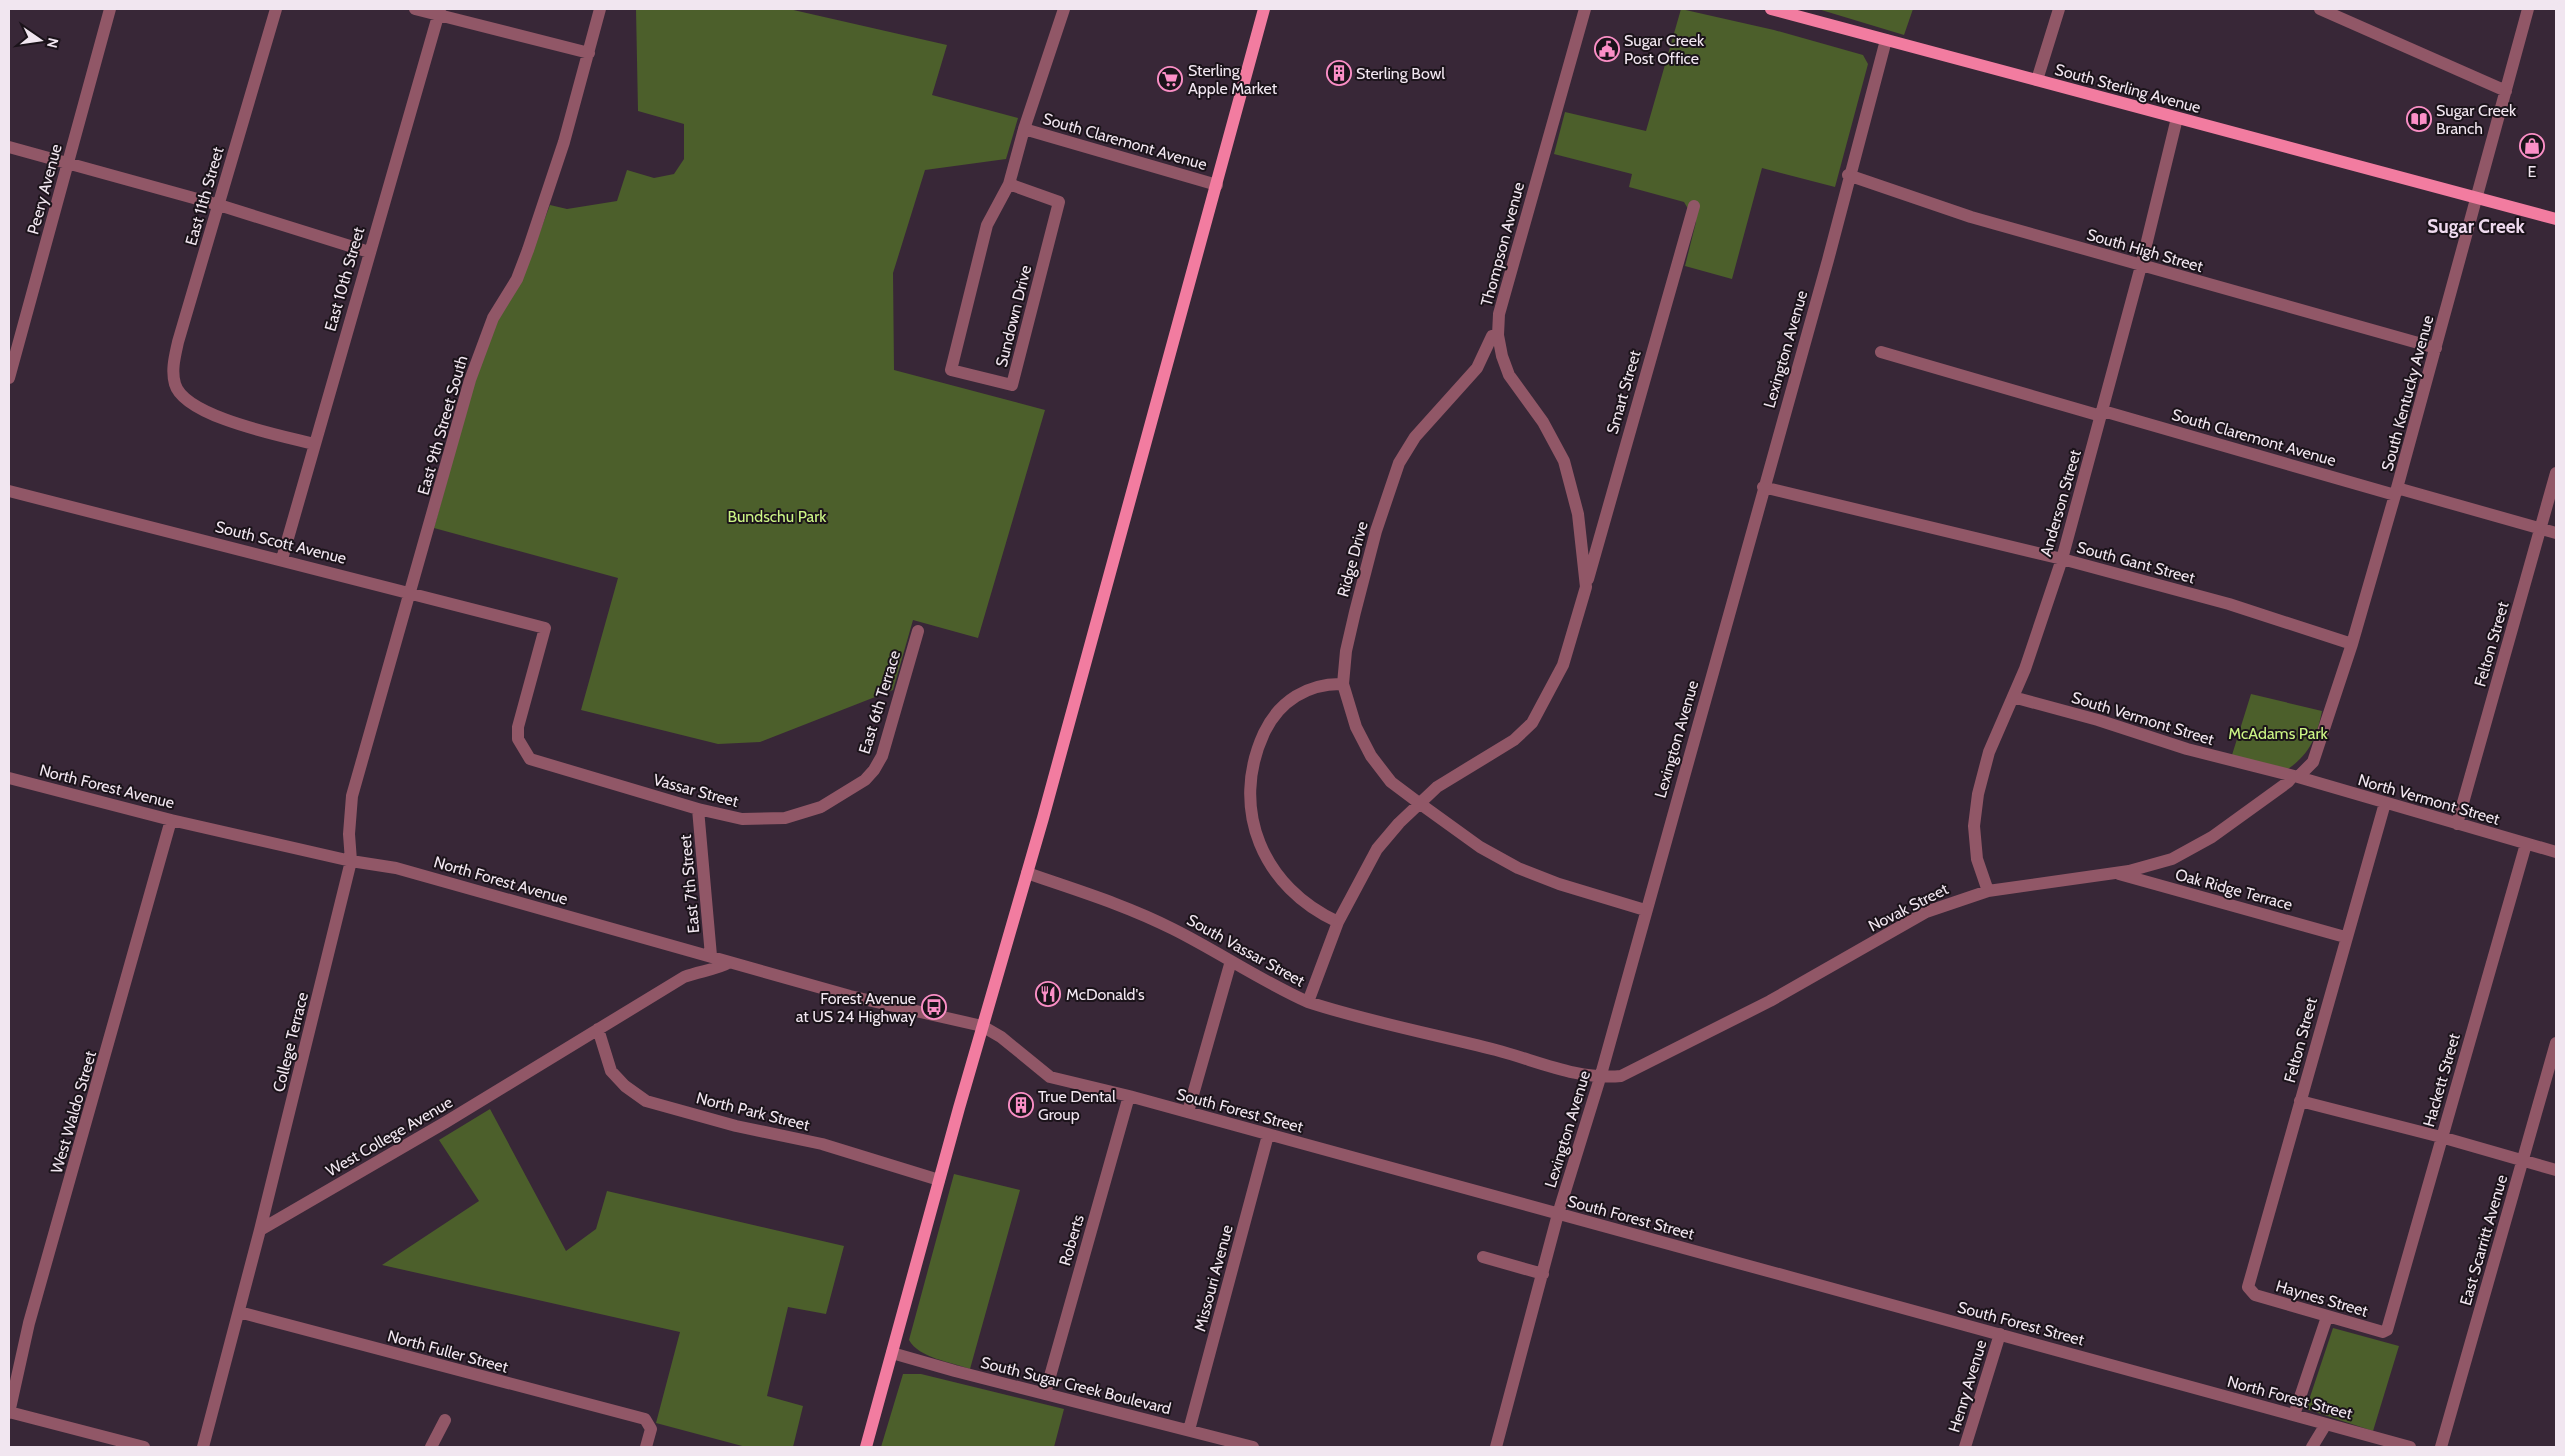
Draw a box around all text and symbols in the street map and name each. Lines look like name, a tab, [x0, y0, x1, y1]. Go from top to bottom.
north arrow	[15, 15, 65, 65]
place label: Sugar Creek Post Office	[1624, 31, 1705, 68]
text: N	[43, 36, 63, 50]
public building icon: Sugar Creek Post Office	[1594, 36, 1620, 62]
building icon: Sterling Bowl	[1326, 60, 1352, 86]
street label: South Sterling Avenue	[2053, 60, 2203, 117]
place label: Sterling Apple Market	[1188, 61, 1278, 98]
place label: Sterling Bowl	[1356, 64, 1445, 83]
supermarket icon: Sterling Apple Market	[1157, 66, 1183, 92]
place label: Sugar Creek Branch	[2436, 101, 2517, 138]
library icon: Sugar Creek Branch	[2406, 106, 2432, 132]
street label: South Claremont Avenue	[1041, 109, 1209, 174]
shop icon: E	[2519, 133, 2545, 159]
street label: Peery Avenue	[23, 142, 66, 236]
street label: East 11th Street	[181, 144, 228, 247]
place label: E	[2528, 162, 2537, 181]
street label: Thompson Avenue	[1477, 180, 1528, 308]
district label: Sugar Creek	[2427, 215, 2525, 238]
street label: East 10th Street	[321, 224, 369, 333]
street label: South High Street	[2085, 225, 2206, 276]
street label: Sundown Drive	[992, 263, 1035, 369]
street label: Lexington Avenue	[1760, 288, 1811, 410]
street label: South Kentucky Avenue	[2378, 313, 2437, 473]
street label: Smart Street	[1602, 348, 1645, 436]
street label: East 9th Street South	[413, 353, 471, 497]
street label: South Claremont Avenue	[2170, 405, 2338, 470]
street label: Anderson Street	[2036, 447, 2085, 559]
park label: Bundschu Park	[727, 507, 827, 526]
street label: South Scott Avenue	[213, 517, 348, 568]
street label: Ridge Drive	[1333, 519, 1372, 599]
street label: South Gant Street	[2075, 538, 2198, 588]
street label: Felton Street	[2470, 599, 2513, 689]
street label: East 6th Terrace	[855, 648, 904, 756]
street label: Lexington Avenue	[1651, 678, 1702, 800]
street label: South Vermont Street	[2069, 688, 2217, 749]
park label: McAdams Park	[2228, 724, 2329, 743]
street label: North Forest Avenue	[37, 761, 176, 812]
street label: Vassar Street	[651, 770, 741, 811]
street label: North Vermont Street	[2356, 770, 2502, 829]
street label: East 7th Street	[676, 833, 703, 934]
street label: North Forest Avenue	[432, 852, 570, 909]
street label: Oak Ridge Terrace	[2173, 865, 2295, 914]
street label: Novak Street	[1865, 879, 1952, 936]
street label: South Vassar Street	[1184, 910, 1308, 991]
restaurant icon: McDonald's	[1035, 981, 1061, 1007]
place label: McDonald's	[1066, 985, 1145, 1004]
place label: Forest Avenue at US 24 Highway	[796, 989, 916, 1026]
street label: College Terrace	[269, 990, 312, 1094]
bus stop icon: Forest Avenue at US 24 Highway	[921, 994, 947, 1020]
street label: Felton Street	[2280, 995, 2321, 1085]
street label: Hackett Street	[2419, 1031, 2464, 1129]
street label: West Waldo Street	[47, 1048, 100, 1176]
street label: Lexington Avenue	[1541, 1068, 1594, 1190]
street label: South Forest Street	[1174, 1084, 1306, 1137]
place label: True Dental Group	[1038, 1087, 1116, 1124]
street label: North Park Street	[694, 1088, 812, 1135]
street label: West College Avenue	[323, 1092, 456, 1180]
building icon: True Dental Group	[1008, 1092, 1034, 1118]
street label: East Scarritt Avenue	[2456, 1173, 2511, 1308]
street label: South Forest Street	[1565, 1191, 1697, 1244]
street label: Roberts	[1055, 1212, 1088, 1268]
street label: Missouri Avenue	[1190, 1223, 1237, 1333]
street label: Haynes Street	[2274, 1276, 2371, 1321]
street label: South Forest Street	[1955, 1297, 2087, 1350]
street label: North Fuller Street	[385, 1326, 511, 1377]
street label: Henry Avenue	[1944, 1338, 1991, 1435]
street label: South Sugar Creek Boulevard	[979, 1353, 1173, 1418]
street label: North Forest Street	[2225, 1372, 2355, 1423]

